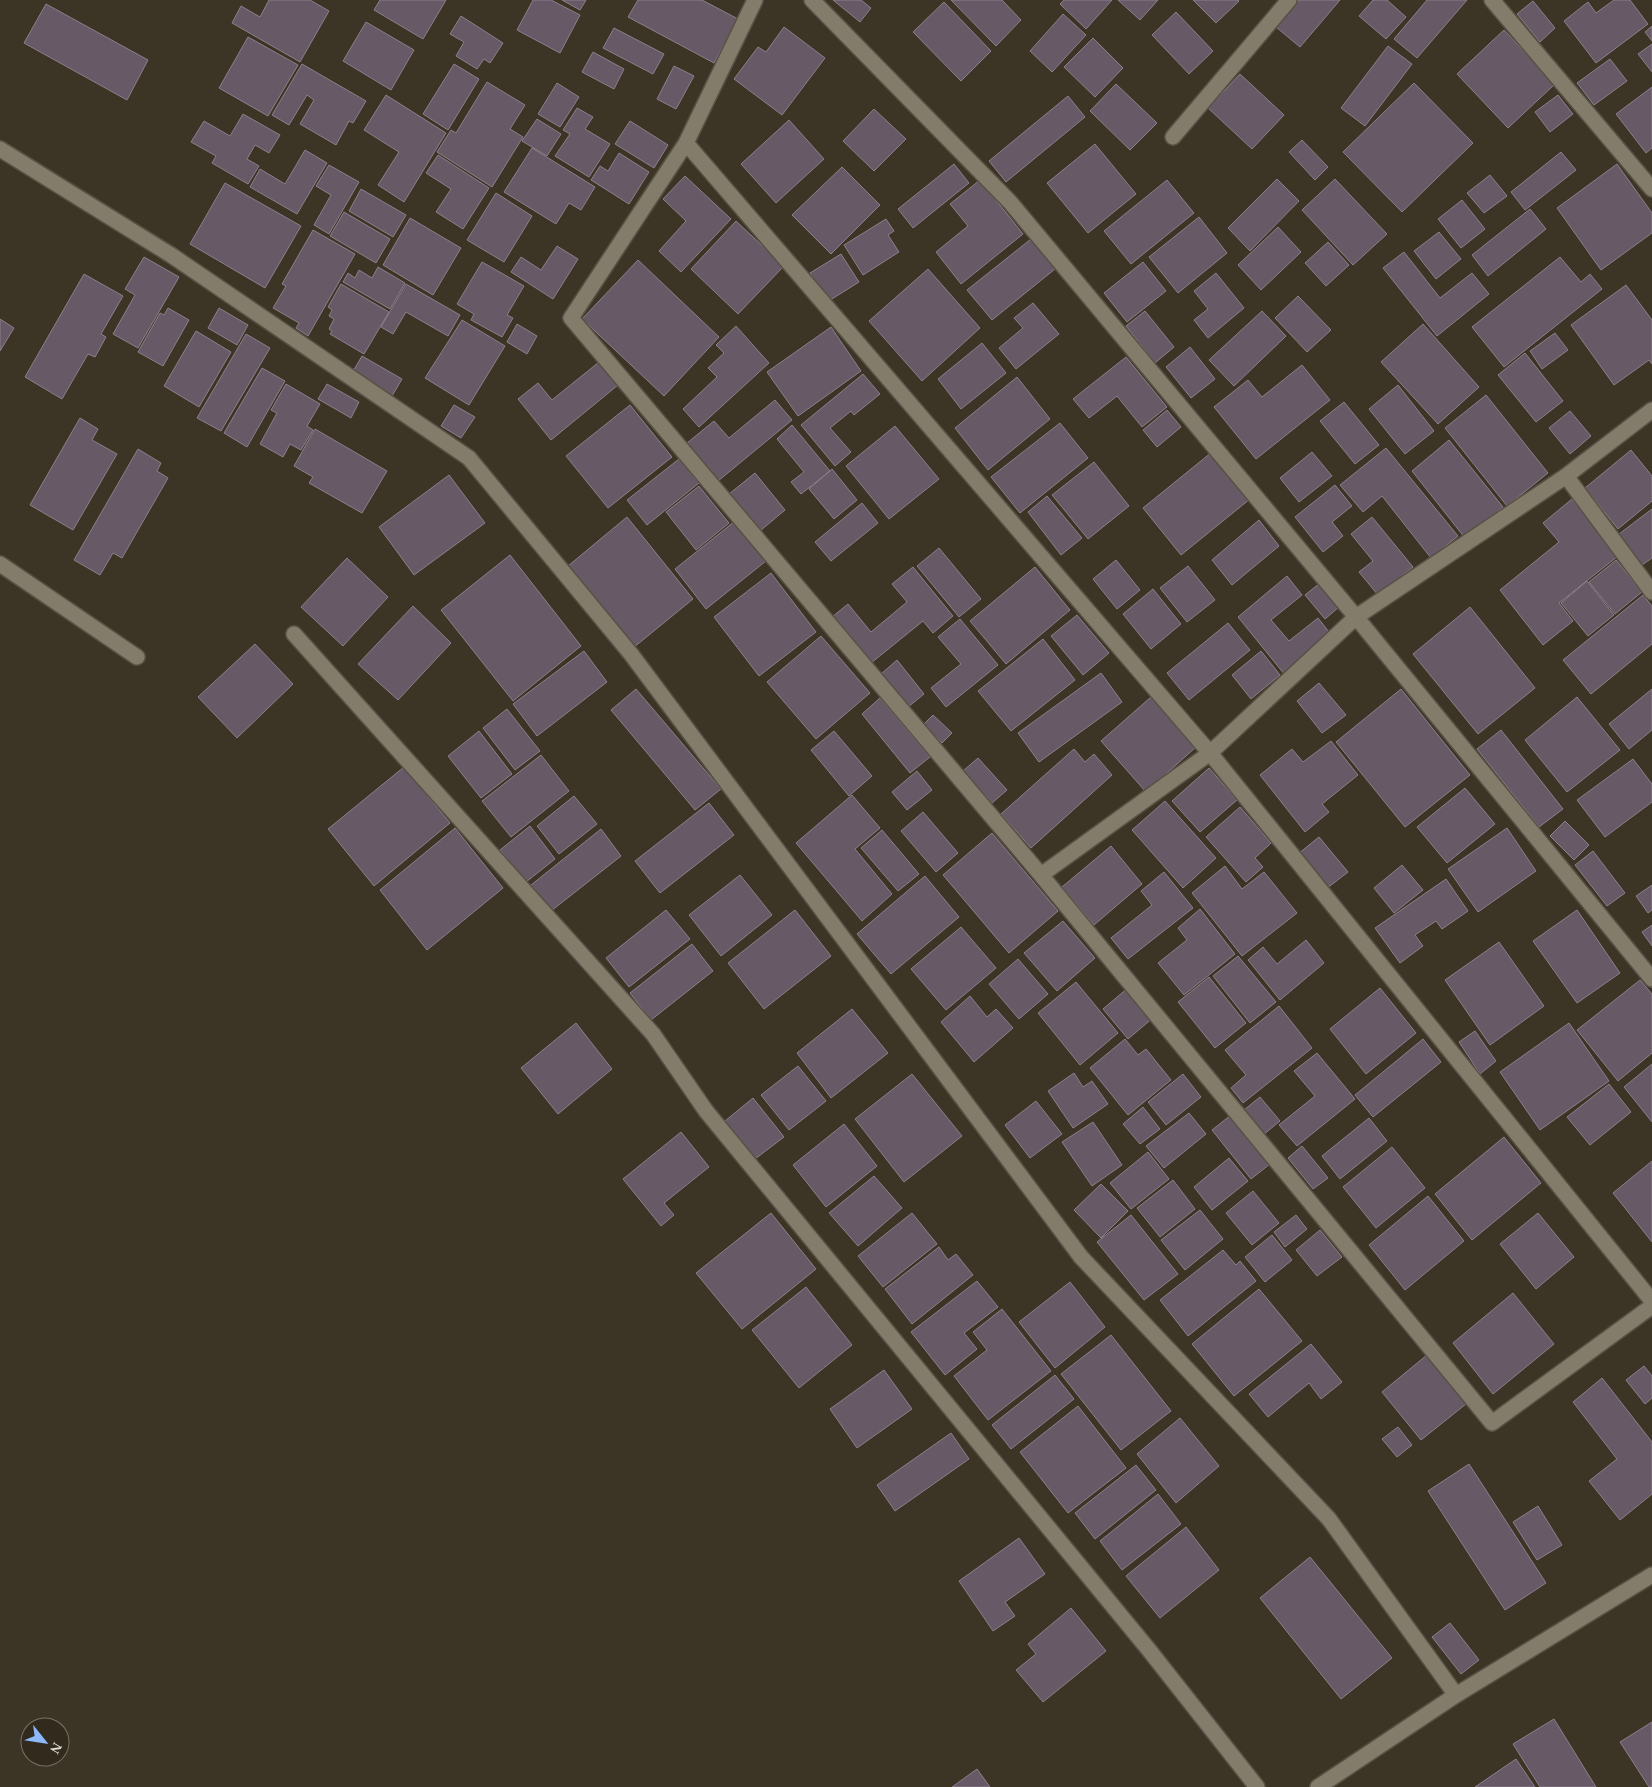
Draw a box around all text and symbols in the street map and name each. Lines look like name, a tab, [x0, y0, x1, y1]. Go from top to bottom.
north arrow	[20, 1717, 70, 1767]
text: N	[47, 1740, 65, 1756]

